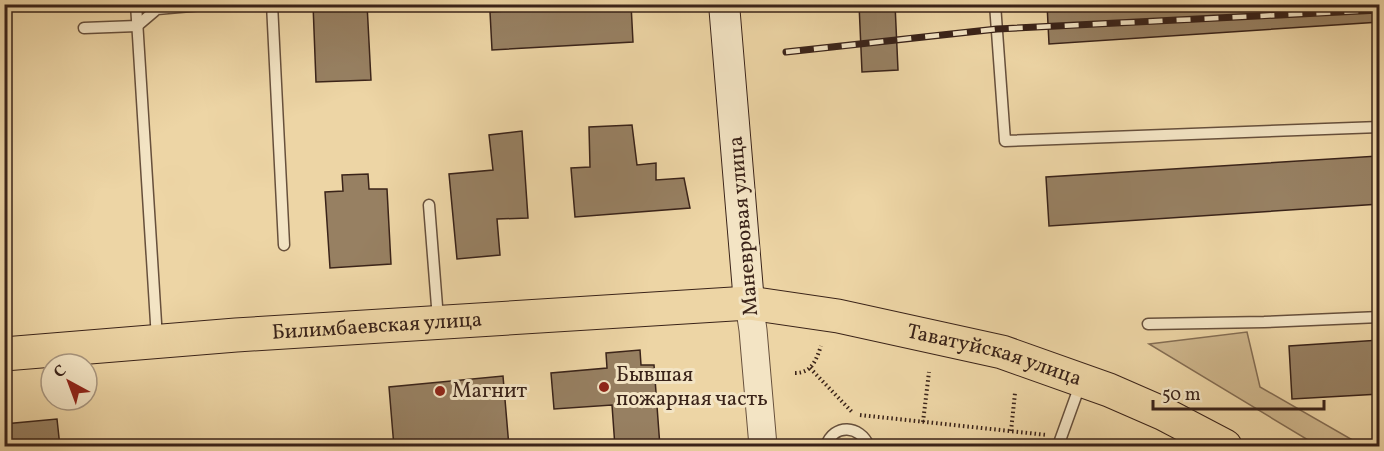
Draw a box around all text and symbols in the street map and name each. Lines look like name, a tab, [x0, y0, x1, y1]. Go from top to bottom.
street label: Маневровая улица	[722, 135, 766, 317]
street label: Билимбаевская улица	[271, 305, 483, 347]
street label: Таватуйская улица	[904, 317, 1086, 394]
north arrow	[39, 352, 99, 412]
text: С	[49, 361, 72, 384]
place label: Бывшая пожарная часть	[616, 361, 768, 414]
scale bar	[1153, 373, 1324, 411]
place label: Магнит	[452, 377, 528, 406]
marker: Бывшая пожарная часть	[597, 380, 611, 394]
text: 50 m	[1162, 383, 1201, 408]
marker: Магнит	[433, 384, 447, 398]

